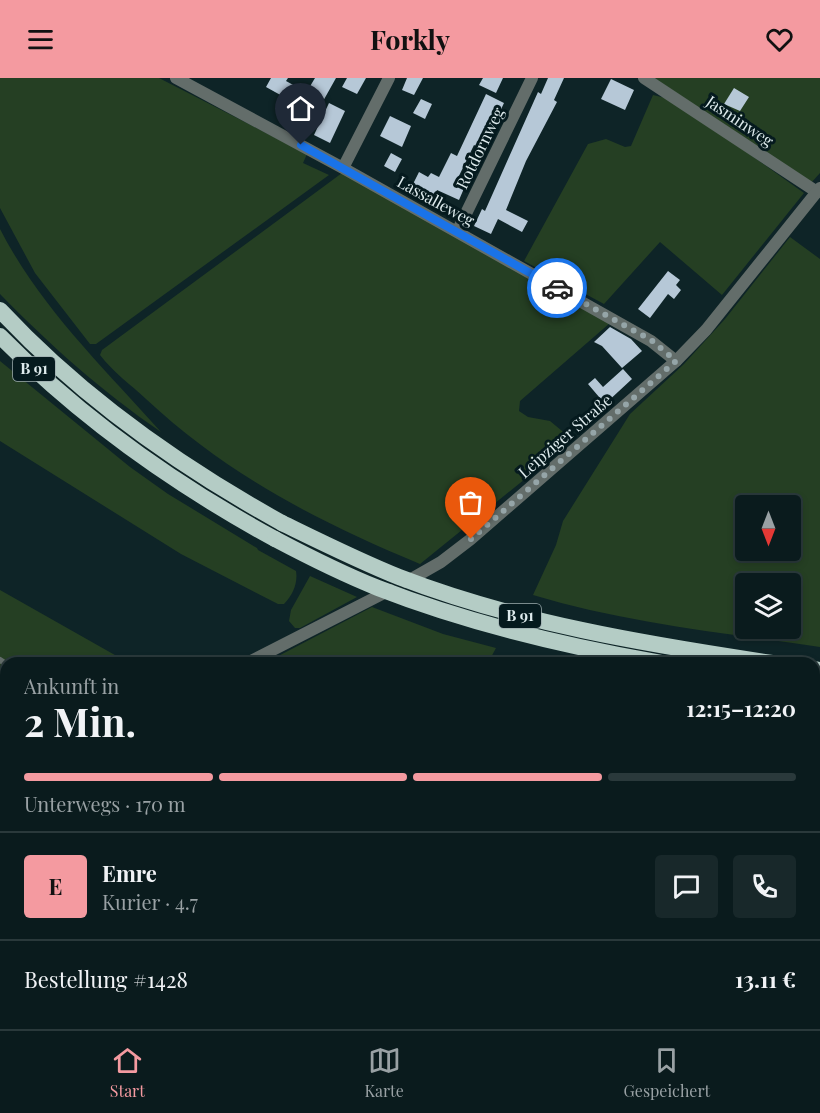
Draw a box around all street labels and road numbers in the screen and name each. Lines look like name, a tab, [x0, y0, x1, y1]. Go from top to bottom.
street label: Jasminweg	[702, 90, 779, 151]
street label: Rotdornweg	[451, 103, 509, 192]
street label: Lassalleweg	[394, 171, 479, 231]
road number: B 91	[13, 357, 55, 381]
street label: Leipziger Straße	[513, 389, 616, 482]
road number: B 91	[499, 604, 541, 628]

